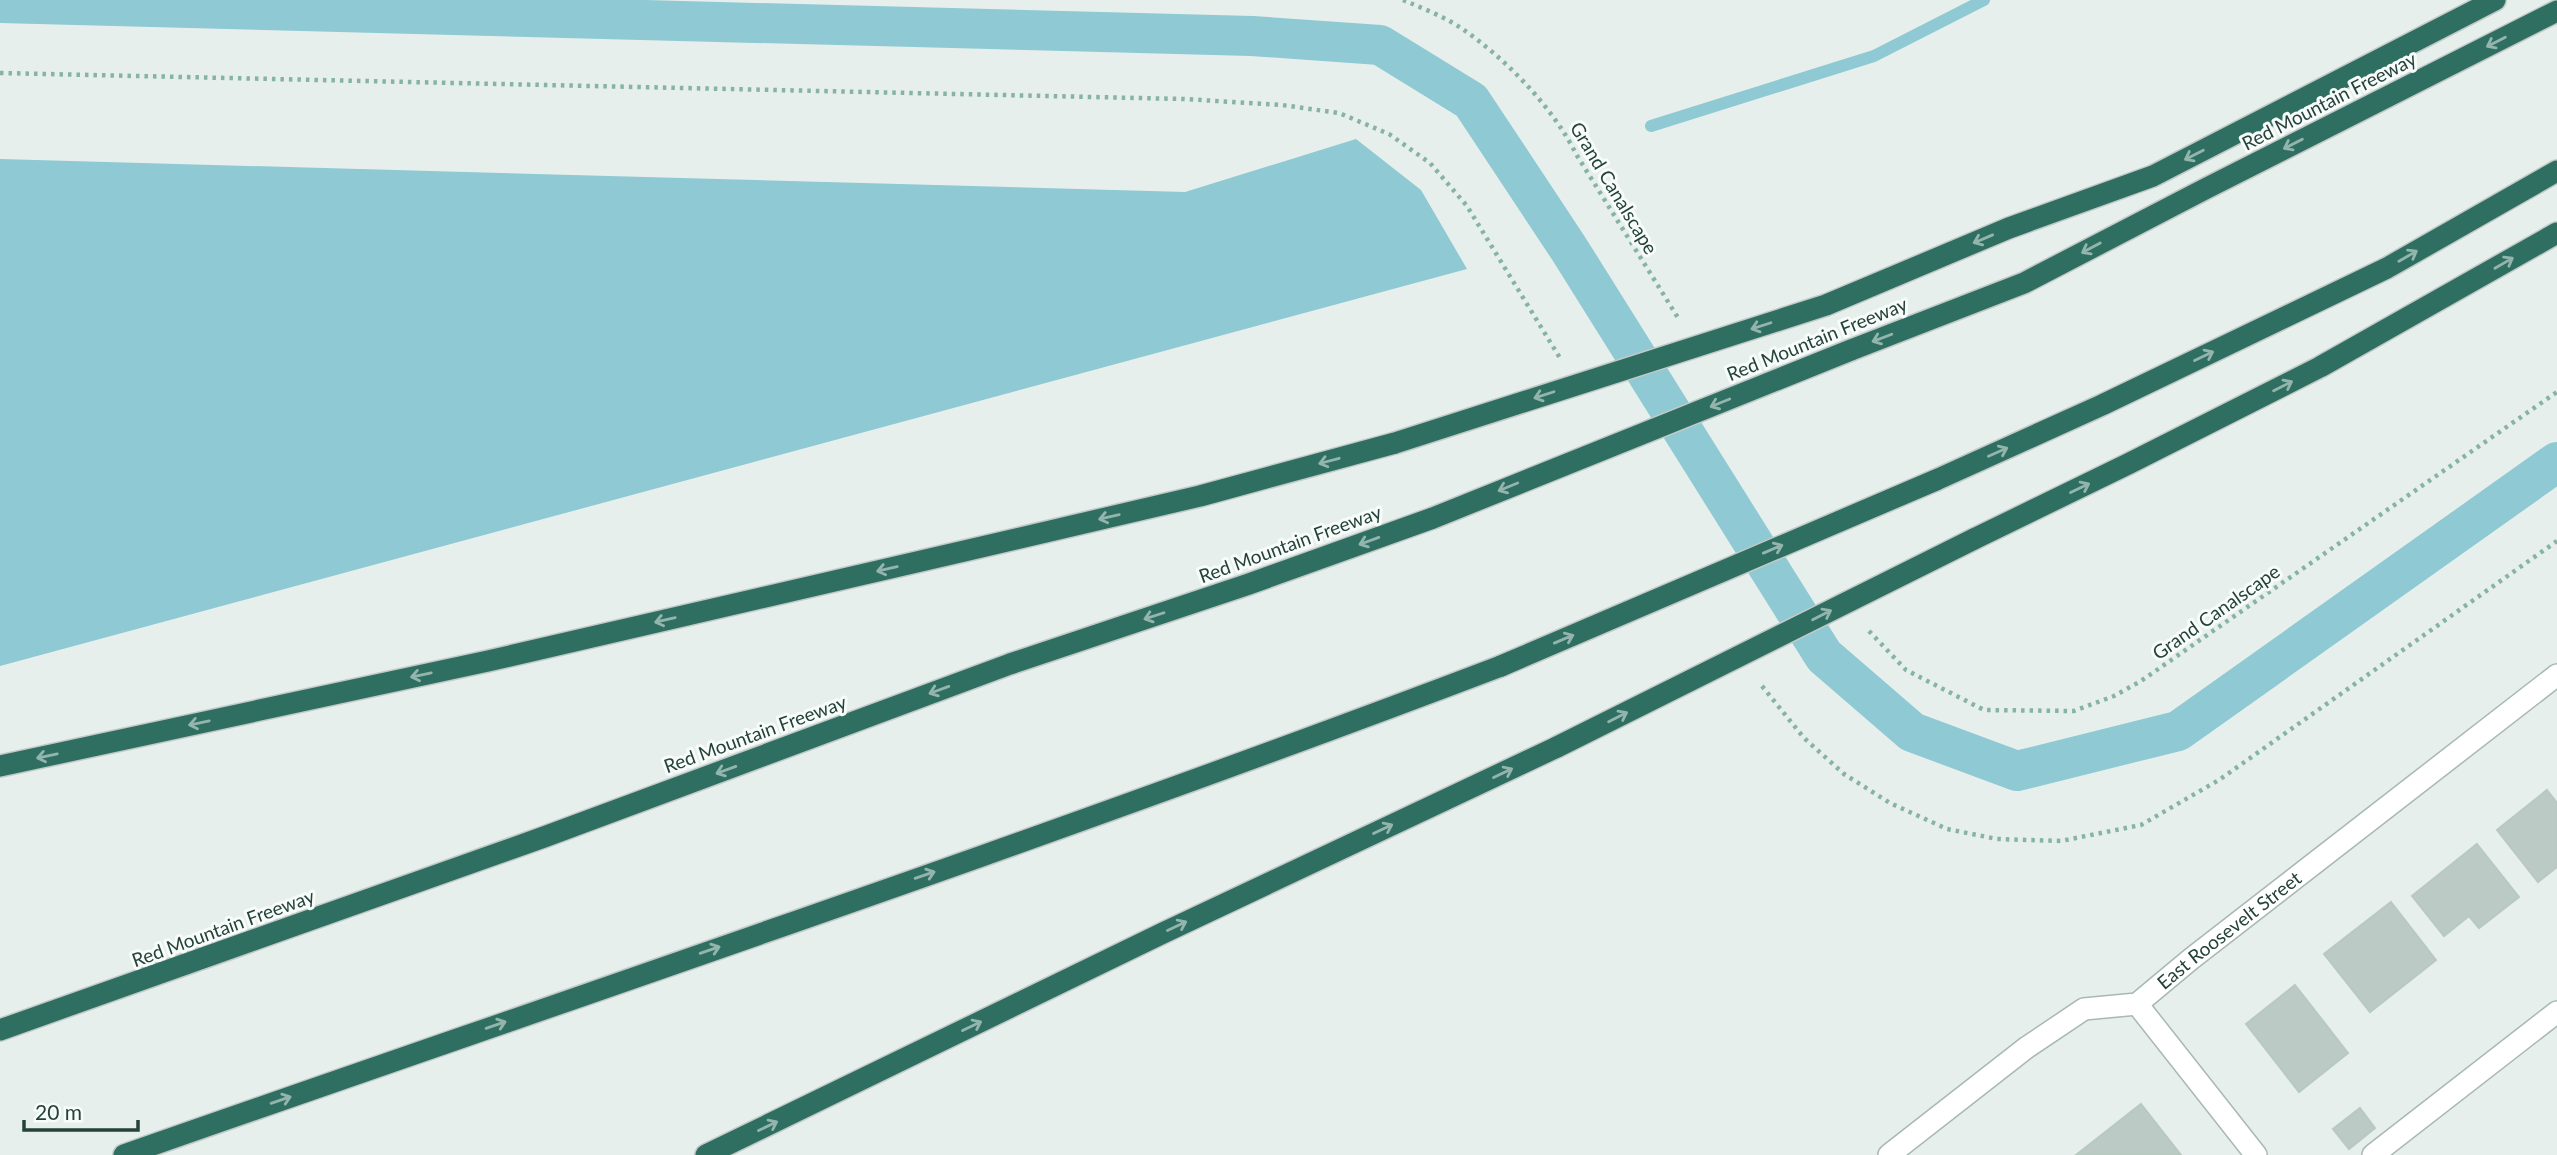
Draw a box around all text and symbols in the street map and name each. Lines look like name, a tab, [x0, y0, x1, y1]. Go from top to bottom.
one-way arrow	[2486, 35, 2507, 49]
street label: Red Mountain Freeway	[2238, 47, 2420, 155]
street label: Grand Canalscape	[1566, 117, 1663, 258]
one-way arrow	[2283, 138, 2304, 152]
one-way arrow	[2184, 148, 2205, 162]
one-way arrow	[1973, 233, 1995, 246]
one-way arrow	[2081, 242, 2102, 256]
one-way arrow	[2398, 249, 2418, 263]
one-way arrow	[2493, 256, 2513, 270]
street label: Red Mountain Freeway	[1723, 292, 1911, 385]
one-way arrow	[1750, 320, 1772, 333]
one-way arrow	[1872, 332, 1893, 345]
one-way arrow	[2193, 348, 2214, 362]
one-way arrow	[2272, 378, 2293, 392]
one-way arrow	[1534, 390, 1556, 402]
one-way arrow	[1709, 397, 1731, 410]
one-way arrow	[1987, 445, 2008, 458]
one-way arrow	[1318, 455, 1340, 468]
one-way arrow	[2069, 480, 2090, 494]
one-way arrow	[1498, 482, 1520, 495]
street label: Red Mountain Freeway	[1195, 500, 1384, 587]
one-way arrow	[1098, 511, 1121, 524]
one-way arrow	[1358, 536, 1380, 548]
one-way arrow	[1762, 542, 1784, 555]
street label: Grand Canalscape	[2148, 559, 2284, 664]
one-way arrow	[876, 562, 899, 576]
one-way arrow	[1811, 608, 1832, 621]
one-way arrow	[1143, 610, 1165, 623]
one-way arrow	[654, 613, 677, 627]
one-way arrow	[1553, 632, 1574, 645]
one-way arrow	[410, 669, 433, 682]
one-way arrow	[929, 685, 951, 697]
street label: Red Mountain Freeway	[660, 690, 849, 777]
one-way arrow	[1607, 709, 1628, 723]
one-way arrow	[188, 717, 211, 731]
one-way arrow	[36, 749, 59, 763]
one-way arrow	[716, 764, 737, 777]
one-way arrow	[1492, 766, 1513, 779]
one-way arrow	[1371, 822, 1393, 835]
street label: East Roosevelt Street	[2152, 866, 2306, 994]
one-way arrow	[914, 868, 936, 880]
street label: Red Mountain Freeway	[128, 884, 317, 971]
one-way arrow	[1166, 919, 1187, 932]
one-way arrow	[699, 943, 721, 955]
one-way arrow	[484, 1018, 506, 1030]
one-way arrow	[961, 1018, 982, 1032]
scale bar	[24, 1088, 138, 1132]
one-way arrow	[270, 1093, 292, 1106]
text: 20 m	[35, 1099, 82, 1124]
one-way arrow	[757, 1118, 778, 1132]

